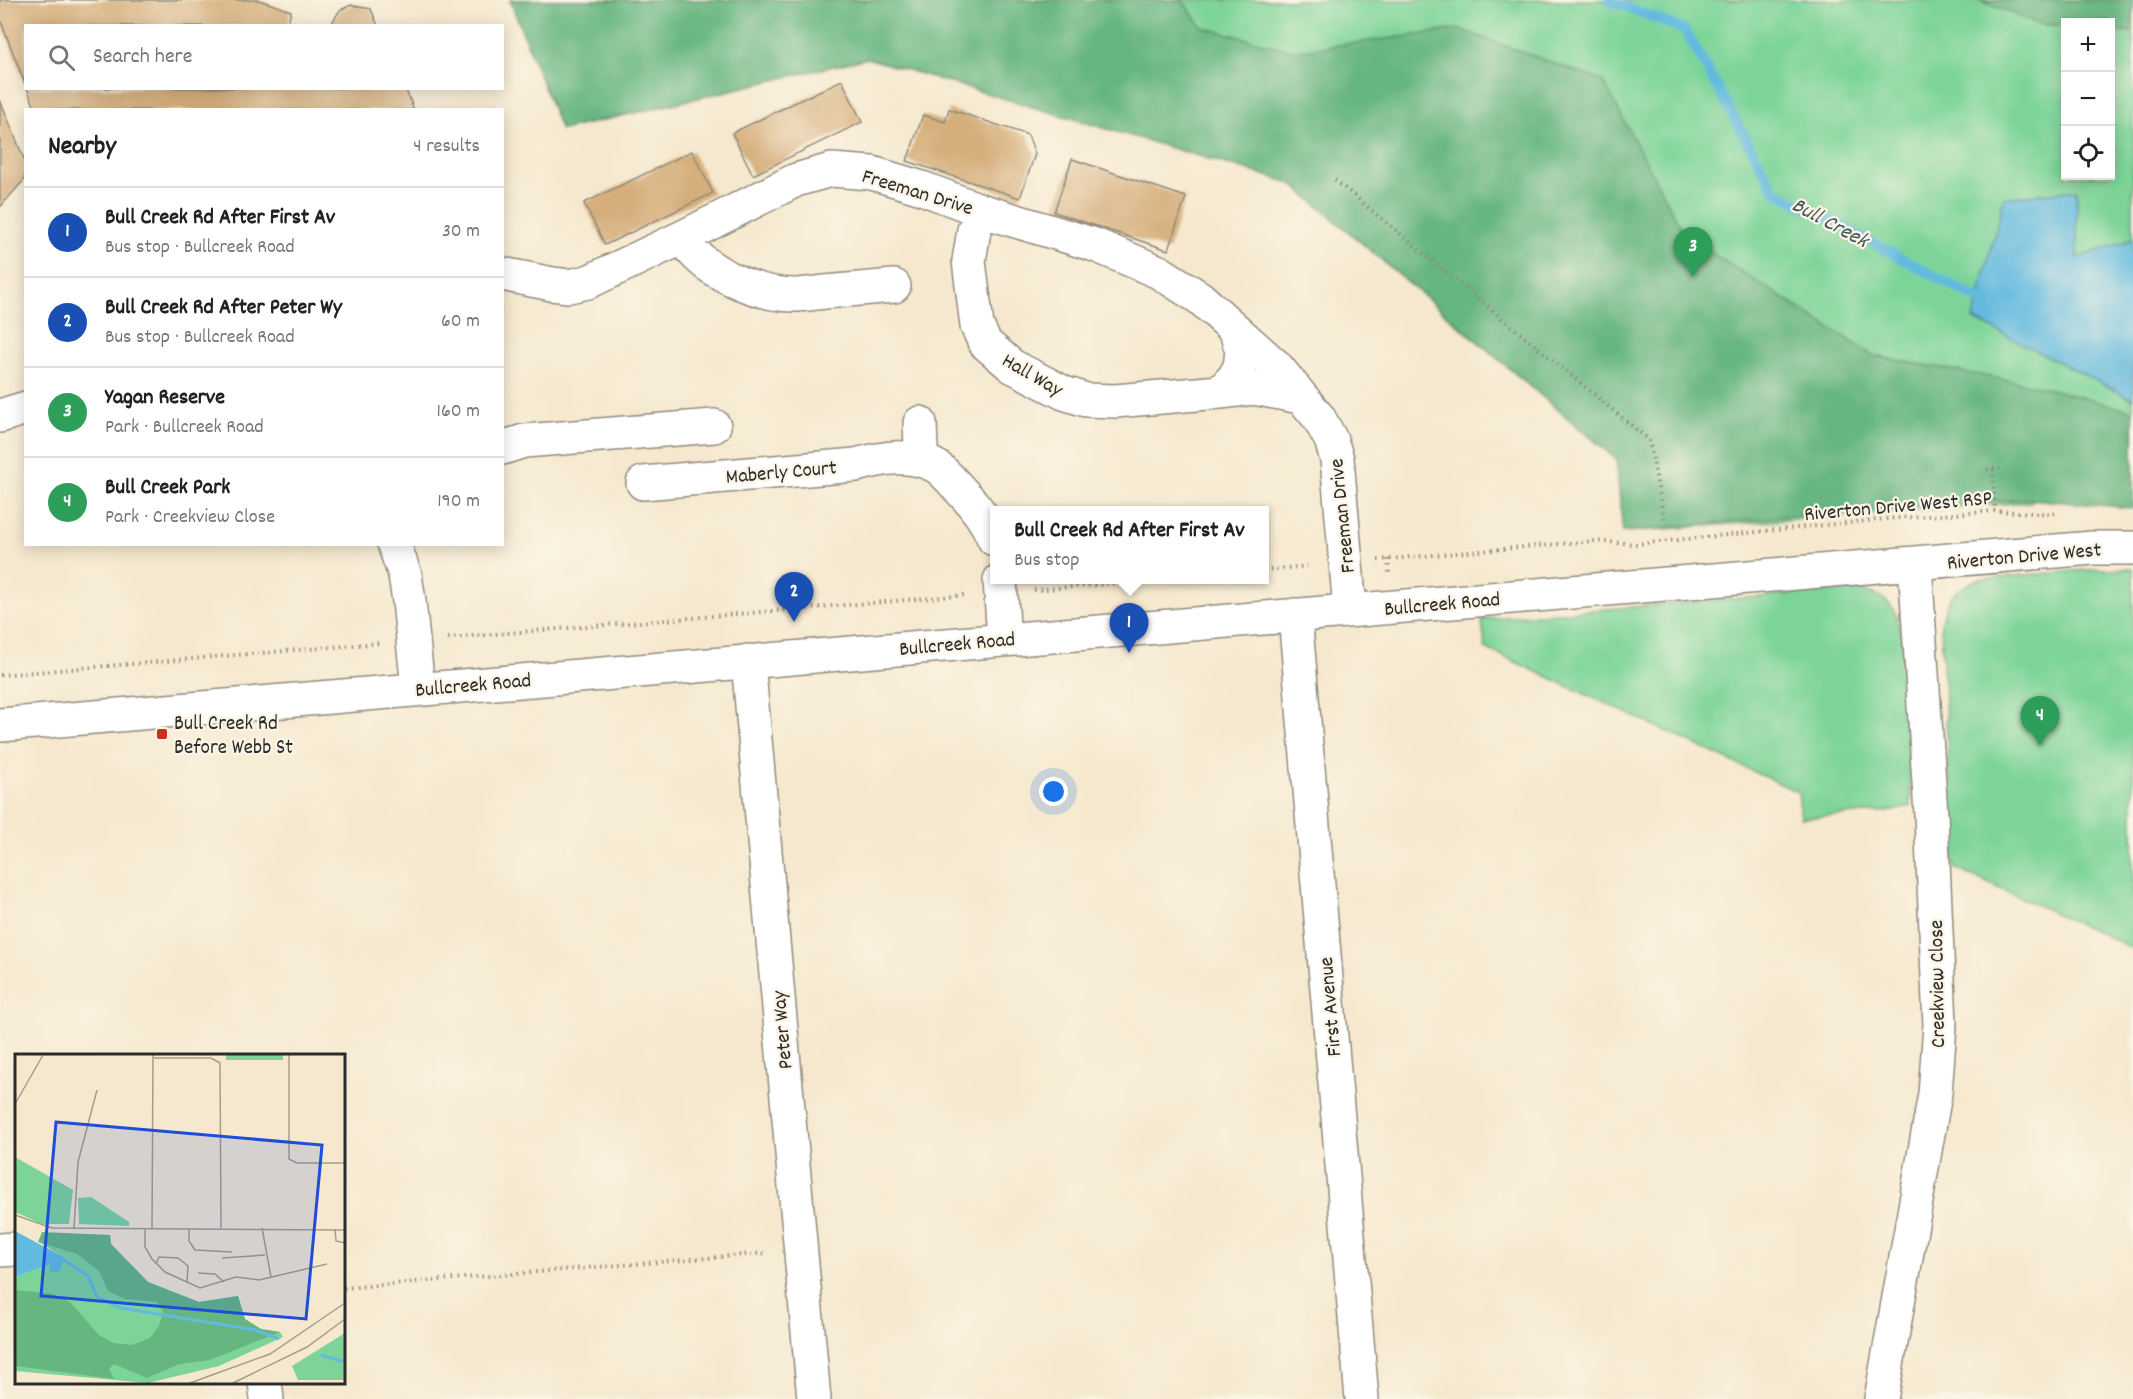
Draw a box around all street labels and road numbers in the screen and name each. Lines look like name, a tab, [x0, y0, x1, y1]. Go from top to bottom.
street label: Freeman Drive	[858, 163, 976, 225]
street label: Hall Way	[995, 347, 1068, 406]
street label: Maberly Court	[725, 454, 838, 494]
street label: Freeman Drive	[1323, 457, 1365, 574]
street label: Riverton Drive West RSP	[1803, 485, 1993, 531]
street label: Riverton Drive West	[1946, 536, 2103, 580]
street label: Bullcreek Road	[1383, 586, 1502, 626]
street label: Bullcreek Road	[898, 626, 1017, 666]
street label: Bullcreek Road	[414, 667, 533, 707]
street label: Creekview Close	[1923, 920, 1955, 1048]
street label: First Avenue	[1313, 956, 1351, 1058]
street label: Peter Way	[766, 989, 802, 1070]

